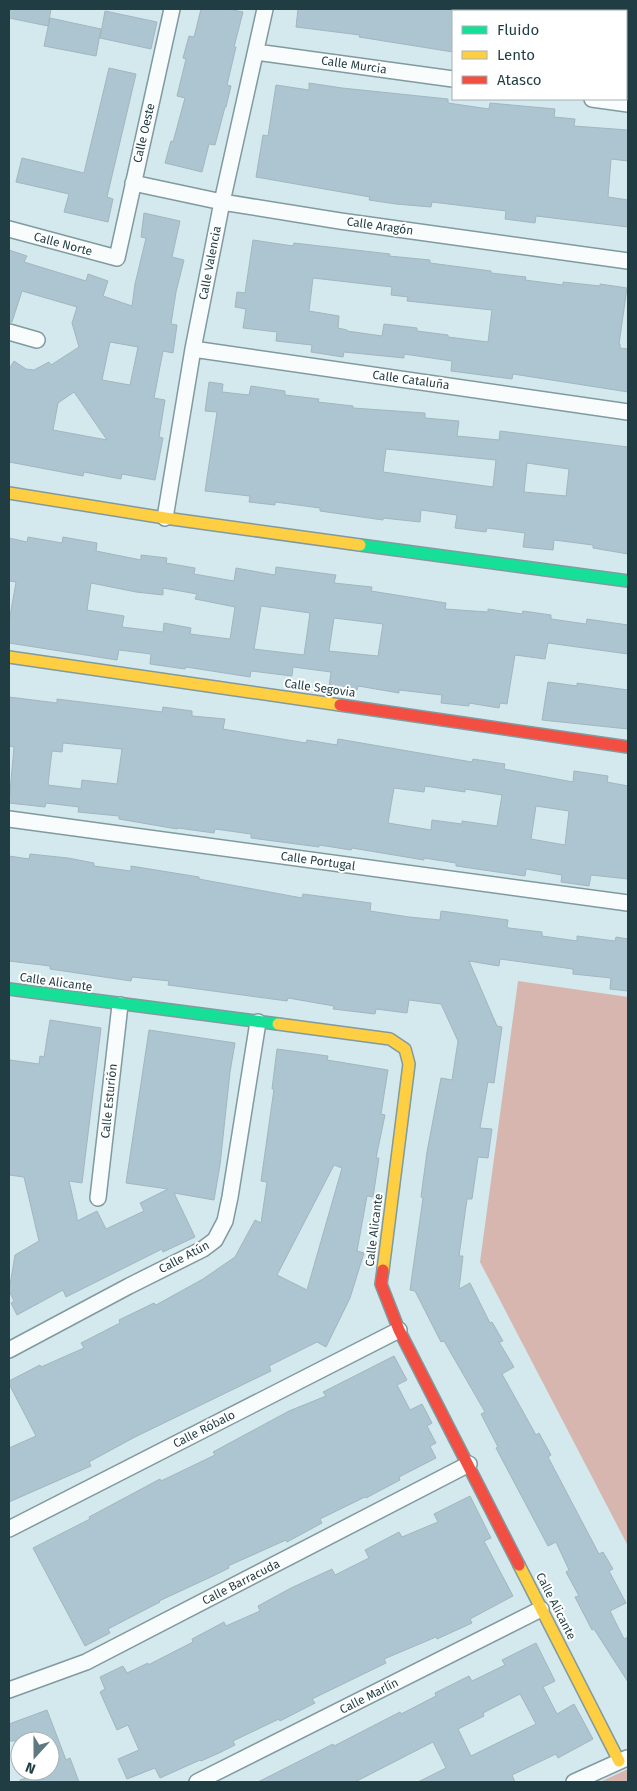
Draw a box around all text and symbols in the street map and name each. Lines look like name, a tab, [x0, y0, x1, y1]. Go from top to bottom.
legend	[452, 10, 627, 100]
text: Fluido	[497, 21, 539, 39]
text: Lento	[497, 46, 535, 64]
street label: Calle Murcia	[320, 53, 388, 77]
text: Atasco	[497, 71, 542, 89]
street label: Calle Oeste	[130, 102, 158, 164]
street label: Calle Aragón	[346, 214, 414, 238]
street label: Calle Valencia	[196, 225, 224, 301]
street label: Calle Norte	[32, 229, 94, 259]
street label: Calle Cataluña	[372, 368, 450, 392]
street label: Calle Segovia	[284, 676, 356, 700]
street label: Calle Portugal	[280, 849, 357, 873]
street label: Calle Alicante	[19, 970, 93, 994]
street label: Calle Esturión	[98, 1063, 120, 1139]
street label: Calle Alicante	[363, 1193, 385, 1267]
street label: Calle Atún	[156, 1238, 212, 1276]
street label: Calle Róbalo	[171, 1407, 237, 1451]
street label: Calle Barracuda	[200, 1556, 282, 1608]
street label: Calle Alicante	[533, 1570, 579, 1642]
street label: Calle Marlín	[337, 1675, 401, 1717]
north arrow	[10, 1731, 60, 1781]
text: N	[23, 1758, 38, 1777]

